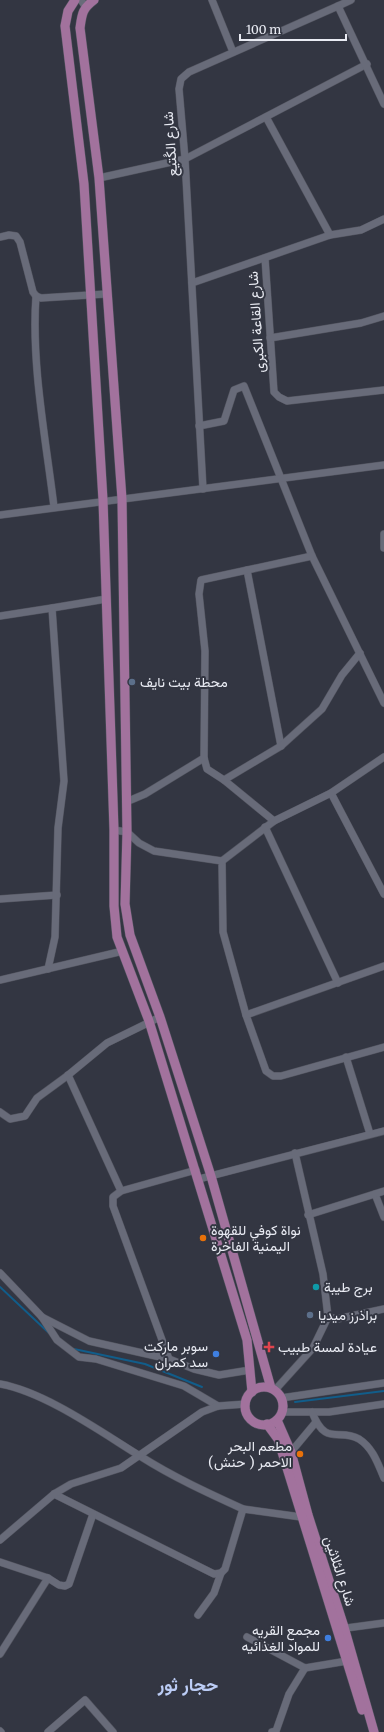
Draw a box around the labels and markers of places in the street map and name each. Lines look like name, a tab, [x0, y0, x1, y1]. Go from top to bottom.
place label: محطة بيت نايف	[140, 673, 228, 691]
marker: محطة بيت نايف	[127, 677, 137, 687]
place label: نواة كوفي للقهوة اليمنية الفاخرة	[211, 1221, 301, 1255]
marker: نواة كوفي للقهوة اليمنية الفاخرة	[198, 1233, 208, 1243]
place label: برج طيبة	[324, 1278, 373, 1298]
marker: برج طيبة	[311, 1282, 321, 1292]
place label: براذرز ميديا	[318, 1306, 377, 1324]
marker: براذرز ميديا	[305, 1310, 315, 1320]
place label: سوبر ماركت سد كمران	[144, 1337, 208, 1371]
place label: عيادة لمسة طبيب	[278, 1338, 377, 1356]
marker: عيادة لمسة طبيب	[263, 1341, 275, 1353]
marker: سوبر ماركت سد كمران	[211, 1349, 221, 1359]
place label: مطعم البحر الاحمر ( حنش)	[208, 1437, 292, 1471]
marker: مطعم البحر الاحمر ( حنش)	[295, 1449, 305, 1459]
place label: مجمع القريه للمواد الغذائيه	[241, 1621, 320, 1655]
marker: مجمع القريه للمواد الغذائيه	[323, 1633, 333, 1643]

